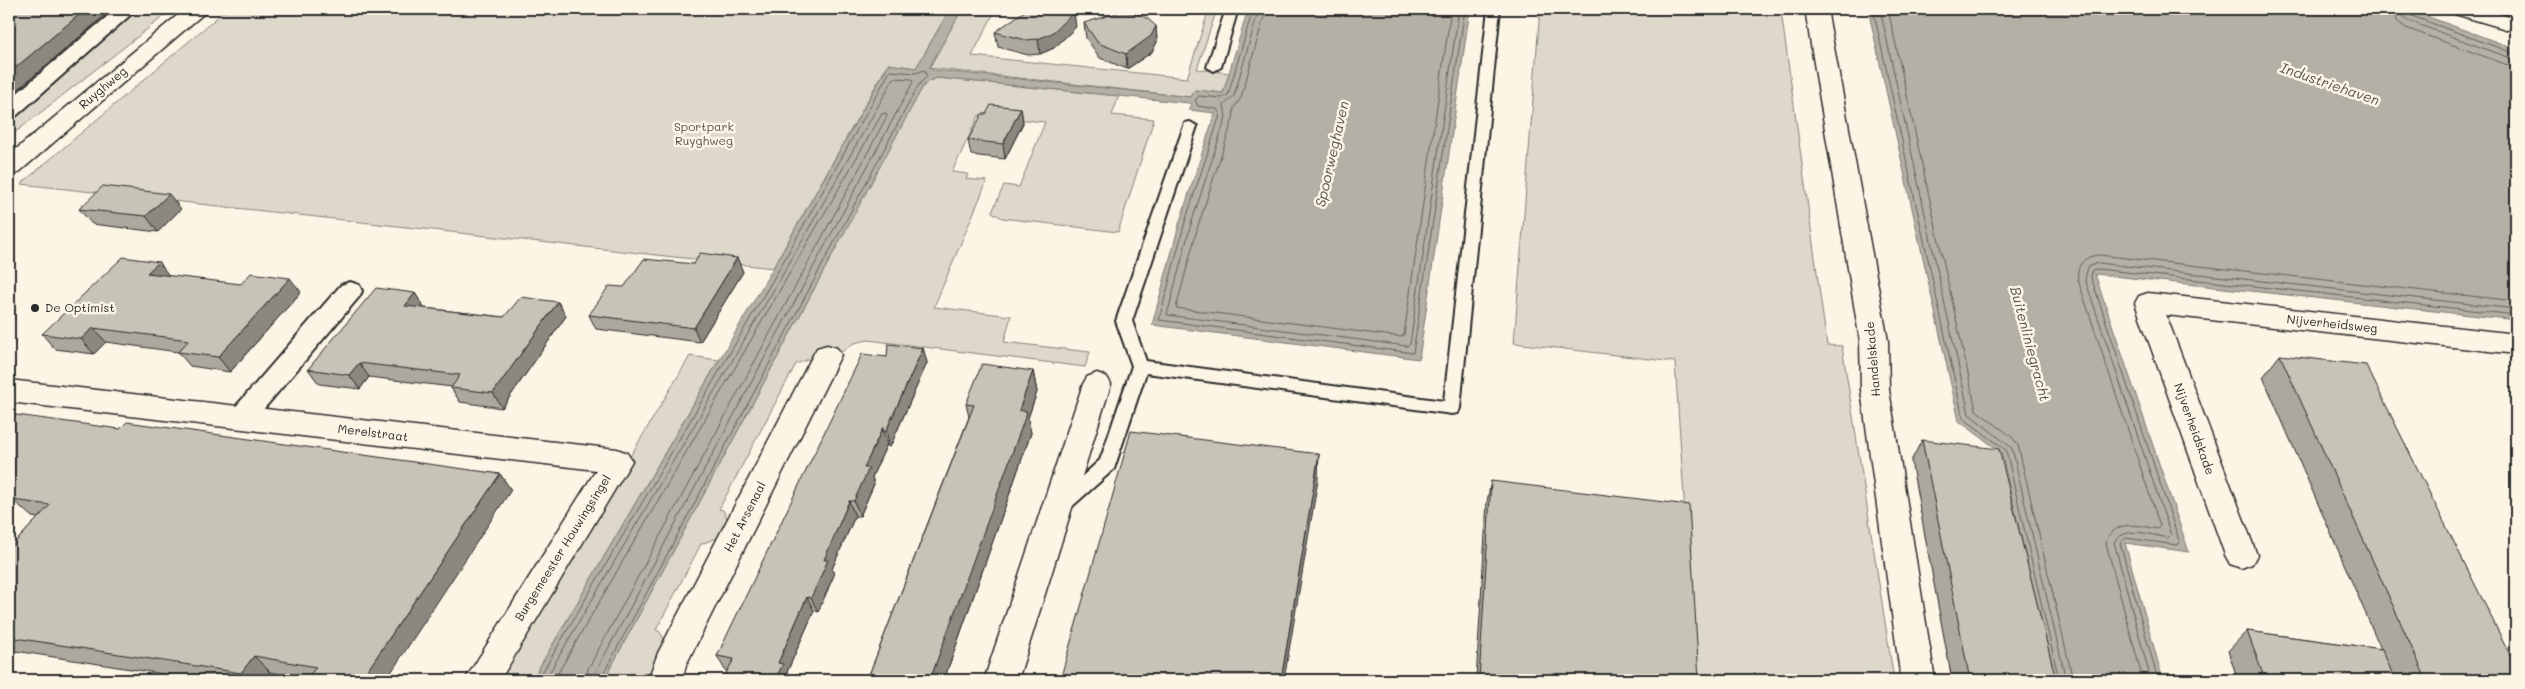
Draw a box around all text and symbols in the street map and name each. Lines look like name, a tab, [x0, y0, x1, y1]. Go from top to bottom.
water label: Industriehaven	[2278, 58, 2383, 109]
street label: Ruyghweg	[75, 62, 130, 112]
water label: Spoorweghaven	[1310, 99, 1353, 209]
park label: Sportpark Ruyghweg	[674, 118, 734, 148]
water label: Buitenliniegracht	[2006, 284, 2055, 403]
place label: De Optimist	[45, 299, 115, 315]
marker: De Optimist	[29, 302, 41, 314]
street label: Nijverheidsweg	[2286, 310, 2378, 336]
street label: Handelskade	[1861, 321, 1883, 397]
street label: Nijverheidskade	[2171, 381, 2219, 477]
street label: Merelstraat	[337, 420, 409, 444]
street label: Burgemeester Houwingsingel	[510, 471, 614, 624]
street label: Het Arsenaal	[719, 478, 769, 555]

